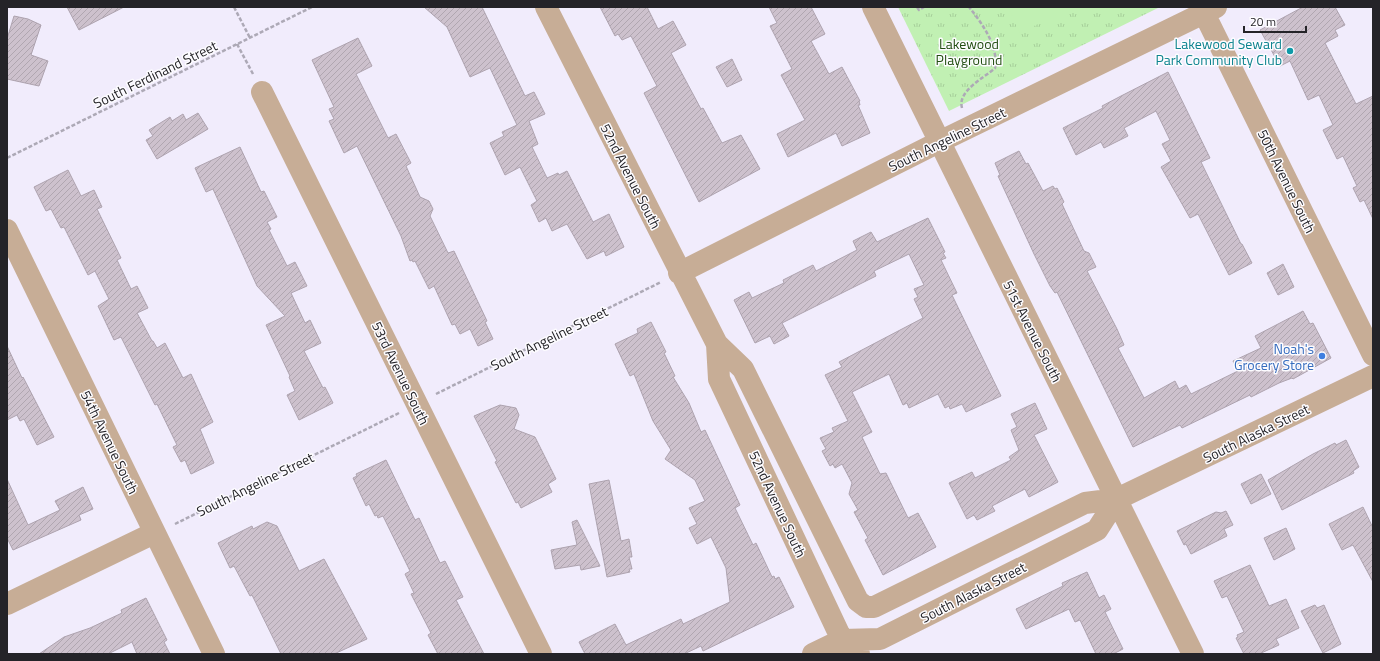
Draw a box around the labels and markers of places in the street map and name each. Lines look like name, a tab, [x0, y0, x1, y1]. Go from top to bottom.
place label: Lakewood Seward Park Community Club	[1155, 33, 1282, 70]
marker: Lakewood Seward Park Community Club	[1285, 46, 1295, 56]
place label: Noah's Grocery Store	[1234, 338, 1314, 375]
marker: Noah's Grocery Store	[1317, 351, 1327, 361]

